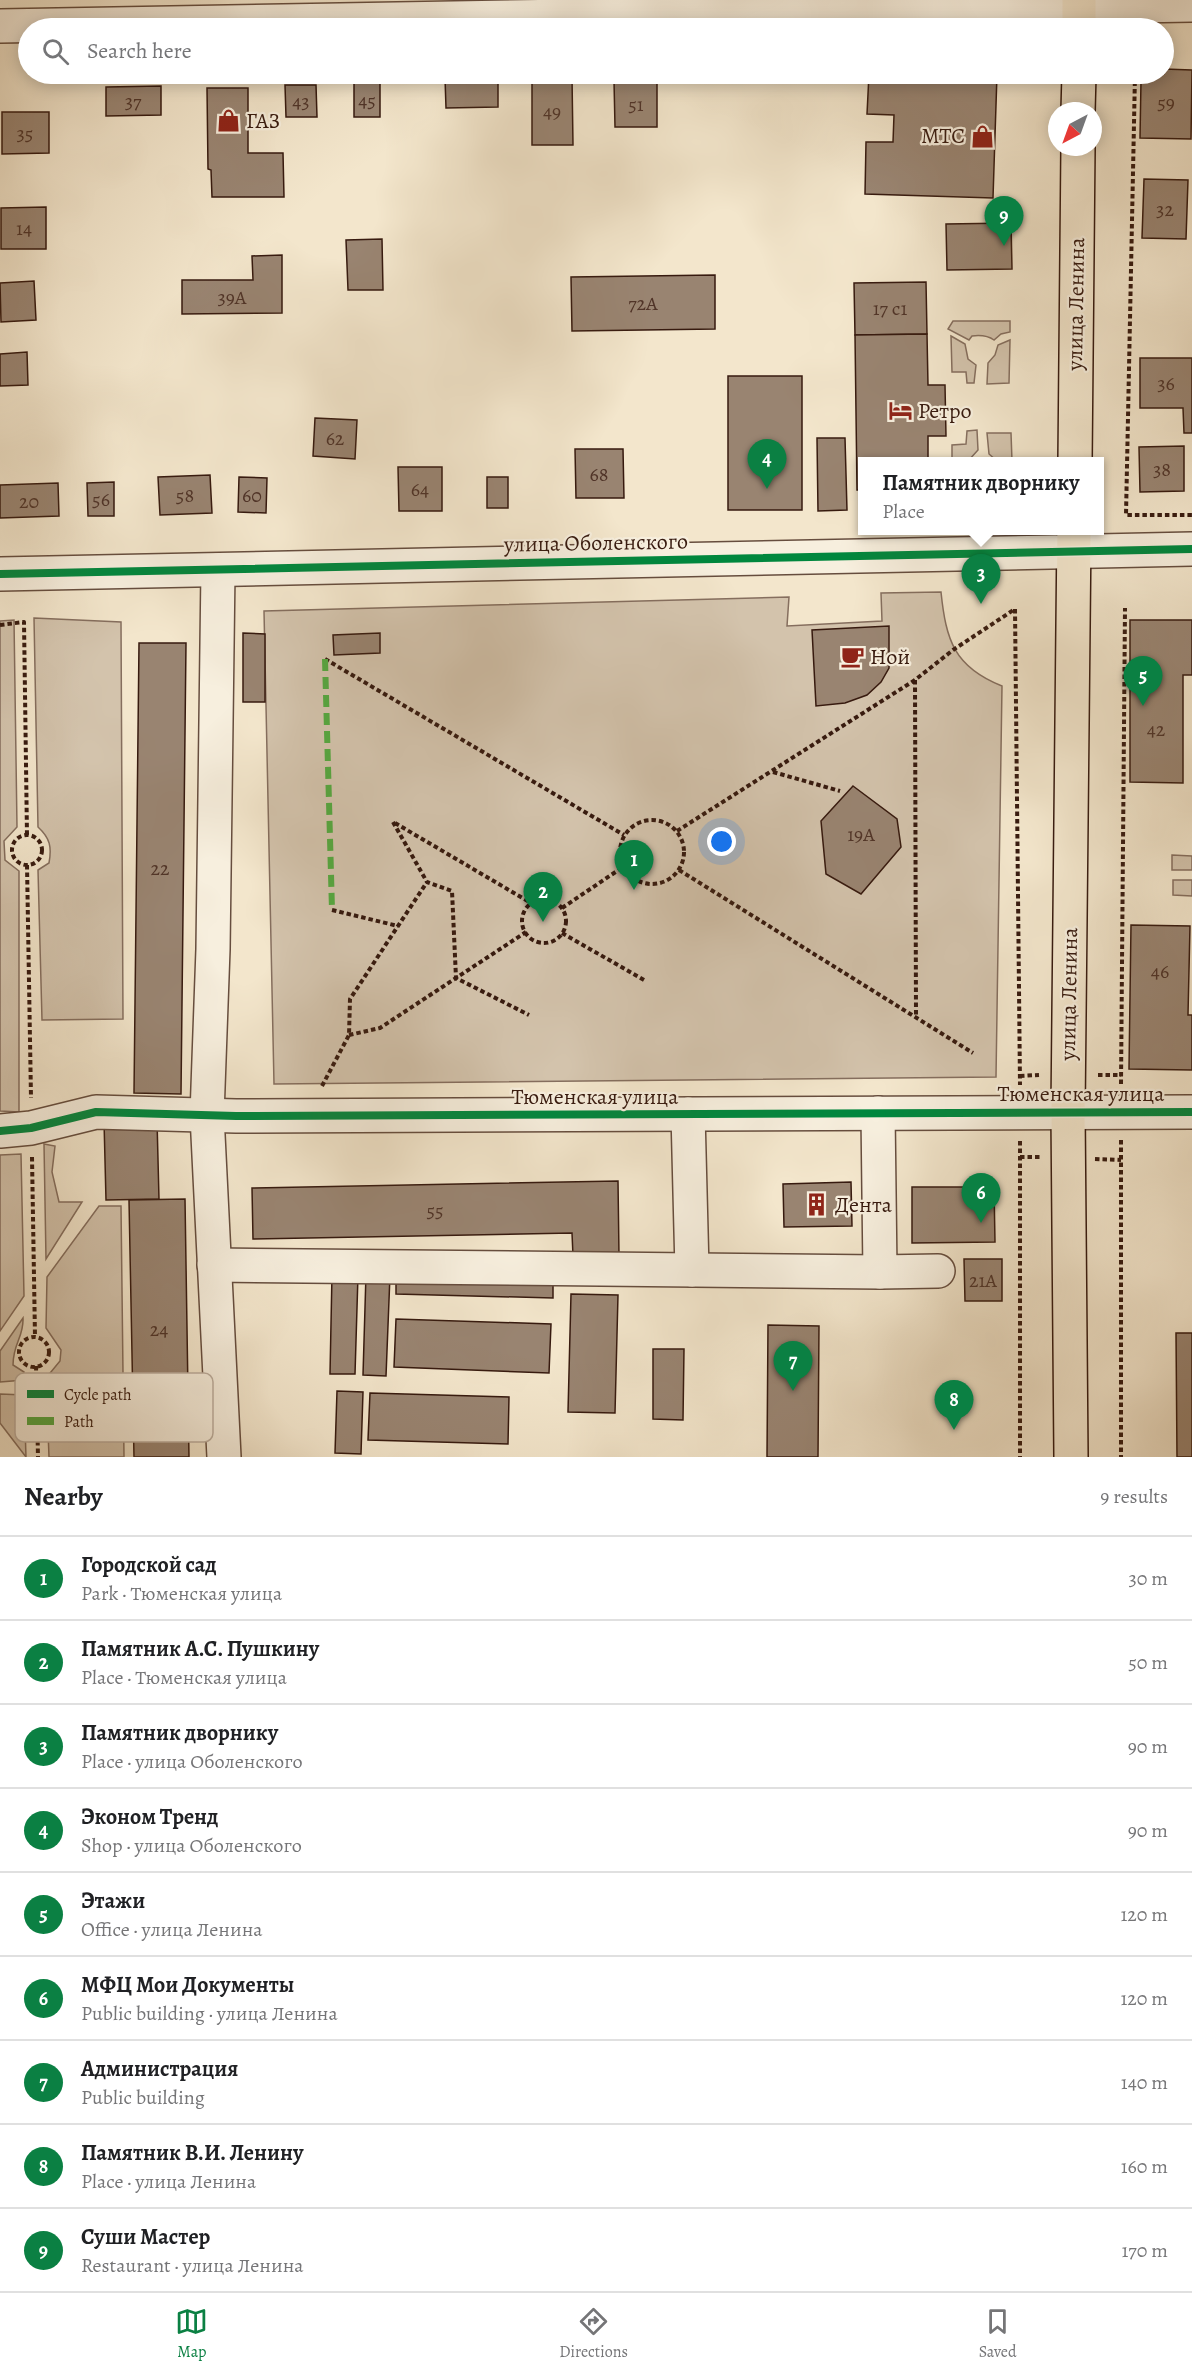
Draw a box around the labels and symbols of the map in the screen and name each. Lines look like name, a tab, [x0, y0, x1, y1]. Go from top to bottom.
house number: 45	[358, 87, 376, 114]
house number: 37	[125, 88, 142, 115]
house number: 43	[292, 88, 310, 115]
house number: 59	[1157, 89, 1175, 116]
house number: 51	[628, 91, 644, 118]
house number: 49	[543, 98, 561, 125]
north arrow	[1048, 102, 1102, 156]
place label: ГАЗ	[246, 106, 280, 136]
shop icon: ГАЗ	[215, 108, 241, 134]
house number: 35	[17, 120, 33, 147]
place label: МТС	[921, 121, 965, 151]
shop icon: МТС	[970, 123, 996, 149]
pin: 9	[984, 196, 1024, 246]
house number: 32	[1156, 196, 1174, 223]
house number: 14	[16, 215, 32, 242]
street label: улица Ленина	[1060, 236, 1092, 372]
house number: 39А	[217, 284, 247, 311]
house number: 72А	[628, 290, 658, 317]
house number: 17 с1	[873, 295, 908, 322]
house number: 36	[1157, 370, 1175, 397]
place label: Ретро	[918, 396, 972, 426]
hotel icon: Ретро	[887, 398, 913, 424]
house number: 62	[326, 425, 345, 452]
pin: 4	[748, 440, 786, 489]
house number: 38	[1153, 456, 1171, 483]
house number: 68	[590, 461, 608, 488]
house number: 64	[411, 476, 429, 503]
house number: 58	[176, 482, 194, 509]
house number: 60	[242, 482, 262, 509]
house number: 56	[92, 486, 110, 513]
house number: 20	[19, 488, 39, 515]
street label: улица Оболенского	[503, 526, 688, 560]
pin: 3	[962, 554, 1000, 604]
place label: Ной	[870, 642, 910, 672]
cafe icon: Ной	[839, 644, 865, 670]
pin: 5	[1124, 656, 1162, 706]
house number: 42	[1147, 716, 1166, 743]
house number: 19А	[847, 821, 875, 848]
your location	[707, 827, 736, 856]
pin: 1	[614, 840, 654, 890]
house number: 22	[151, 855, 170, 882]
pin: 2	[524, 872, 562, 922]
street label: улица Ленина	[1053, 926, 1085, 1062]
house number: 46	[1151, 958, 1169, 985]
street label: Тюменская улица	[998, 1079, 1165, 1109]
street label: Тюменская улица	[512, 1082, 679, 1112]
pin: 6	[962, 1174, 1000, 1223]
place label: Дента	[835, 1190, 893, 1220]
building icon: Дента	[804, 1192, 830, 1218]
house number: 55	[426, 1197, 444, 1224]
house number: 21А	[969, 1267, 997, 1294]
house number: 24	[150, 1316, 168, 1343]
pin: 7	[774, 1342, 812, 1391]
legend	[15, 1373, 213, 1442]
pin: 8	[934, 1380, 974, 1430]
text: Cycle path	[64, 1384, 132, 1406]
text: Path	[64, 1411, 94, 1433]

